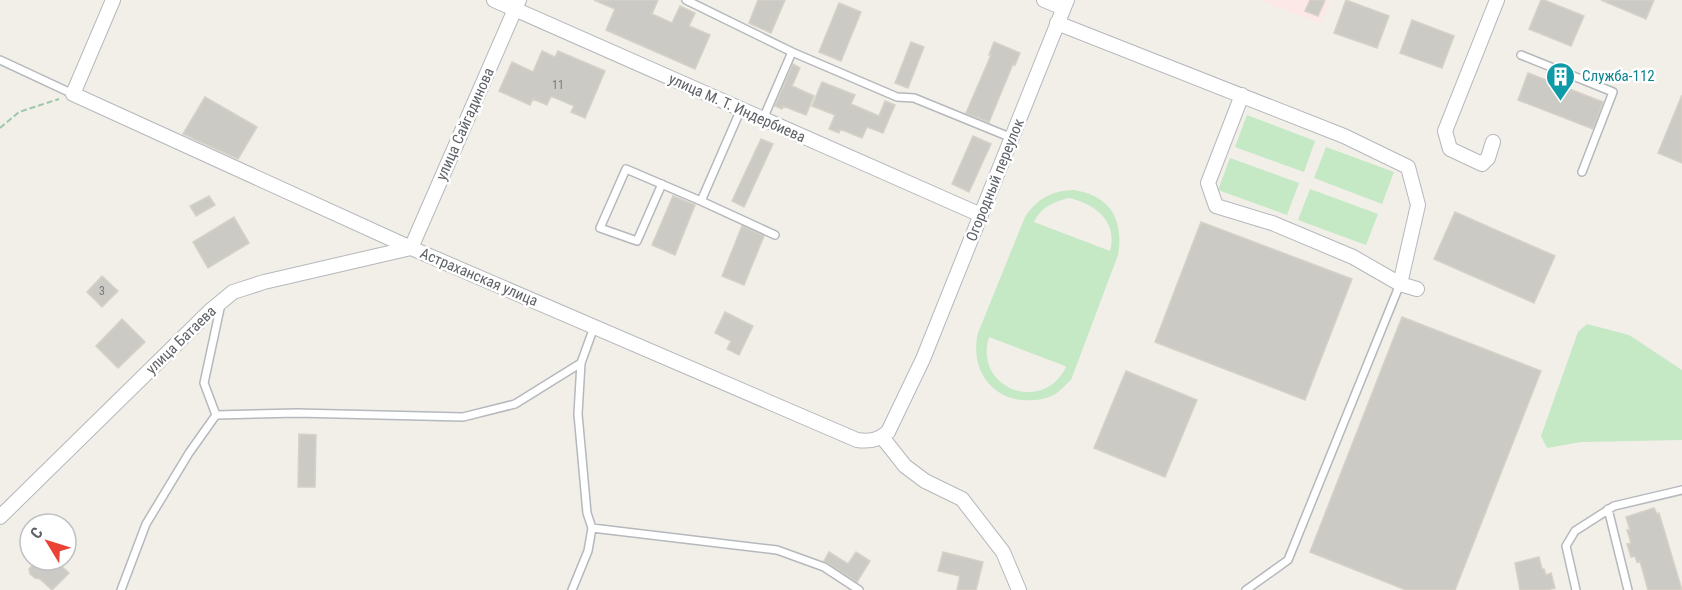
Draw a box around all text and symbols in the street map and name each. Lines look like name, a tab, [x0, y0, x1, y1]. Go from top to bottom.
building icon: Служба-112	[1545, 60, 1577, 102]
street label: улица Сайгадинова	[432, 65, 498, 183]
place label: Служба-112	[1582, 67, 1655, 85]
street label: улица М. Т. Индербиева	[666, 70, 808, 146]
house number: 11	[552, 78, 564, 92]
street label: Огородный переулок	[962, 116, 1028, 244]
street label: Астраханская улица	[417, 244, 541, 310]
house number: 3	[99, 284, 105, 298]
street label: улица Батаева	[142, 302, 220, 378]
north arrow	[18, 512, 78, 572]
text: С	[26, 524, 47, 543]

